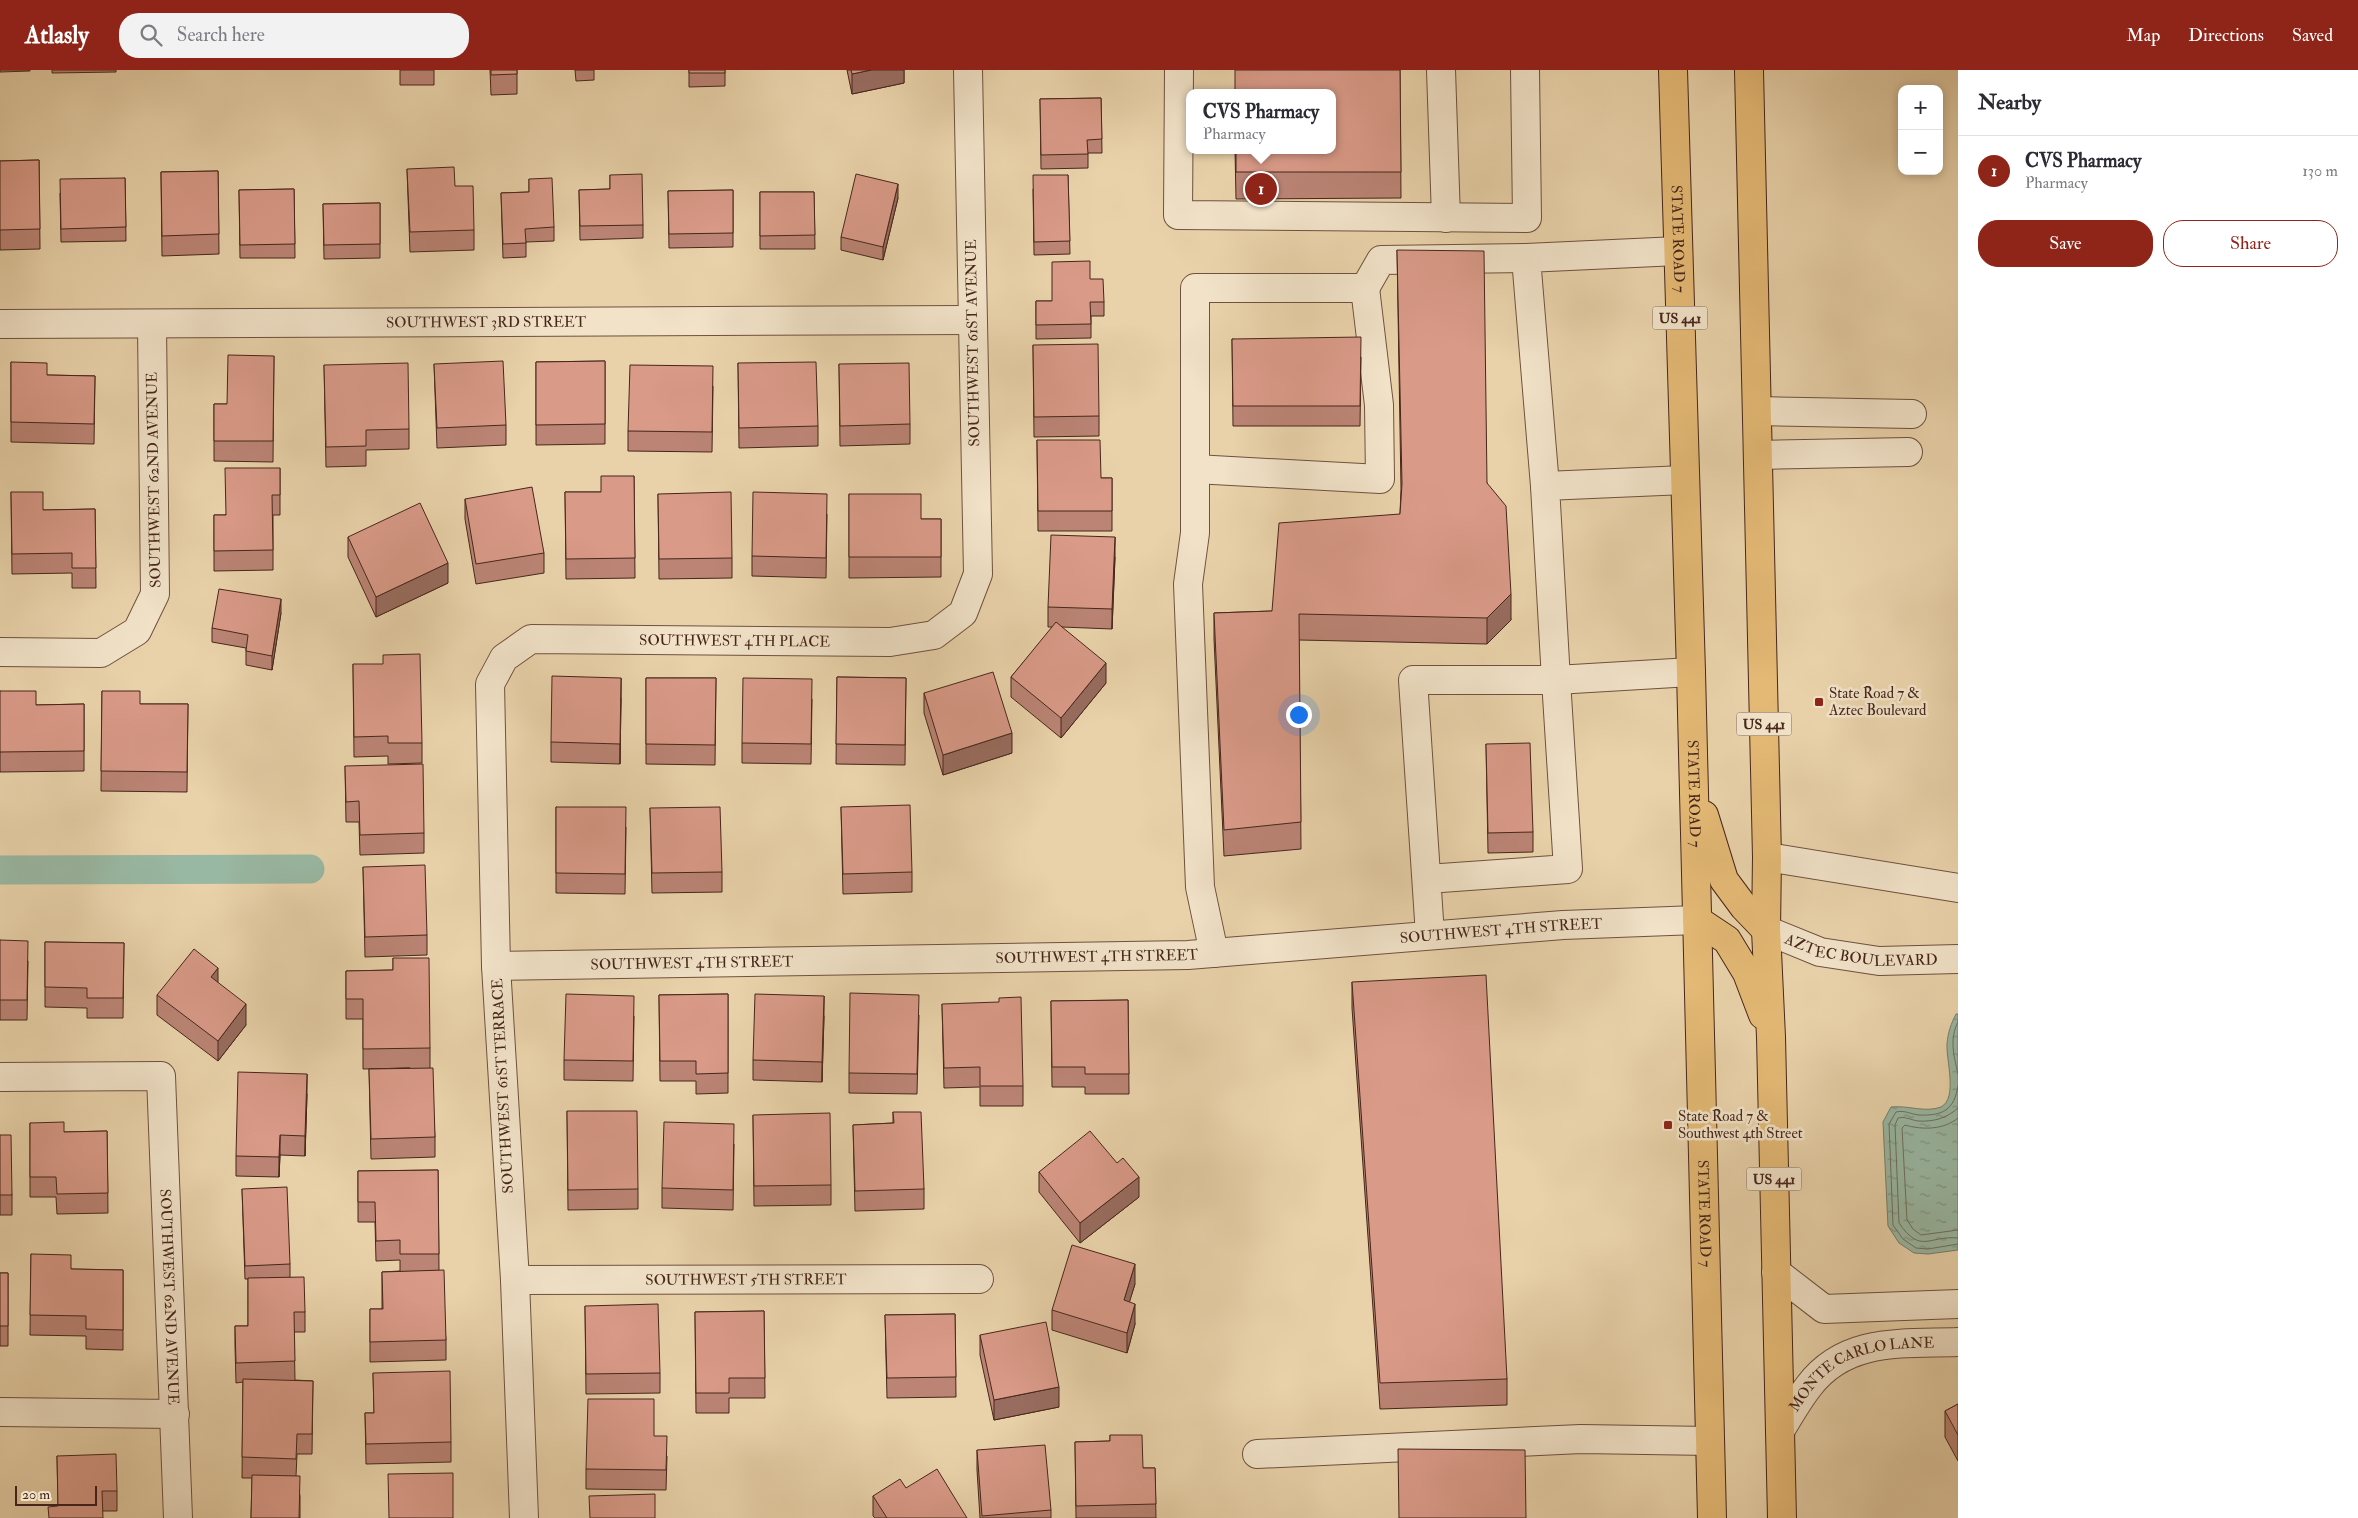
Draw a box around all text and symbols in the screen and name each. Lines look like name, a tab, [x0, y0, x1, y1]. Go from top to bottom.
search box	[119, 13, 469, 58]
text: Atlasly	[25, 20, 89, 51]
icon: search	[137, 21, 165, 49]
text: Search here	[177, 23, 265, 47]
text: Map	[2127, 24, 2160, 47]
text: Directions	[2188, 24, 2264, 47]
text: Saved	[2292, 24, 2333, 47]
map controls	[1898, 85, 1943, 175]
button: +	[1898, 85, 1943, 130]
popup	[1186, 89, 1336, 154]
text: Nearby	[1978, 89, 2041, 116]
text: CVS Pharmacy	[1203, 100, 1319, 124]
text: Pharmacy	[1203, 124, 1266, 144]
button: −	[1898, 130, 1943, 175]
text: CVS Pharmacy	[2025, 149, 2141, 173]
text: 1	[1991, 161, 1997, 181]
text: 130 m	[2302, 161, 2338, 181]
pin: 1	[1245, 170, 1277, 208]
text: Pharmacy	[2025, 173, 2088, 193]
street label: STATE ROAD 7	[1667, 185, 1689, 293]
button: Save	[1978, 220, 2153, 267]
button: Share	[2163, 220, 2338, 267]
street label: SOUTHWEST 61ST AVENUE	[962, 239, 984, 447]
road number: US 441	[1652, 307, 1708, 330]
street label: SOUTHWEST 3RD STREET	[386, 312, 586, 332]
street label: SOUTHWEST 62ND AVENUE	[143, 372, 165, 588]
street label: SOUTHWEST 4TH PLACE	[639, 630, 830, 651]
place label: State Road 7 & Aztec Boulevard	[1828, 684, 1927, 720]
marker: State Road 7 & Aztec Boulevard	[1813, 696, 1825, 708]
your location	[1286, 702, 1312, 728]
road number: US 441	[1736, 712, 1792, 736]
street label: STATE ROAD 7	[1683, 740, 1705, 848]
street label: SOUTHWEST 4TH STREET	[1399, 914, 1602, 948]
street label: AZTEC BOULEVARD	[1781, 929, 1938, 971]
street label: SOUTHWEST 4TH STREET	[995, 945, 1199, 968]
street label: SOUTHWEST 4TH STREET	[590, 952, 794, 974]
street label: SOUTHWEST 61ST TERRACE	[488, 978, 518, 1194]
place label: State Road 7 & Southwest 4th Street	[1678, 1107, 1803, 1143]
marker: State Road 7 & Southwest 4th Street	[1662, 1119, 1674, 1131]
street label: STATE ROAD 7	[1694, 1160, 1715, 1268]
road number: US 441	[1746, 1168, 1802, 1190]
street label: SOUTHWEST 62ND AVENUE	[156, 1189, 183, 1405]
street label: SOUTHWEST 5TH STREET	[645, 1270, 847, 1289]
street label: MONTE CARLO LANE	[1784, 1333, 1935, 1415]
scale bar	[15, 1483, 98, 1506]
text: 20 m	[22, 1486, 50, 1503]

